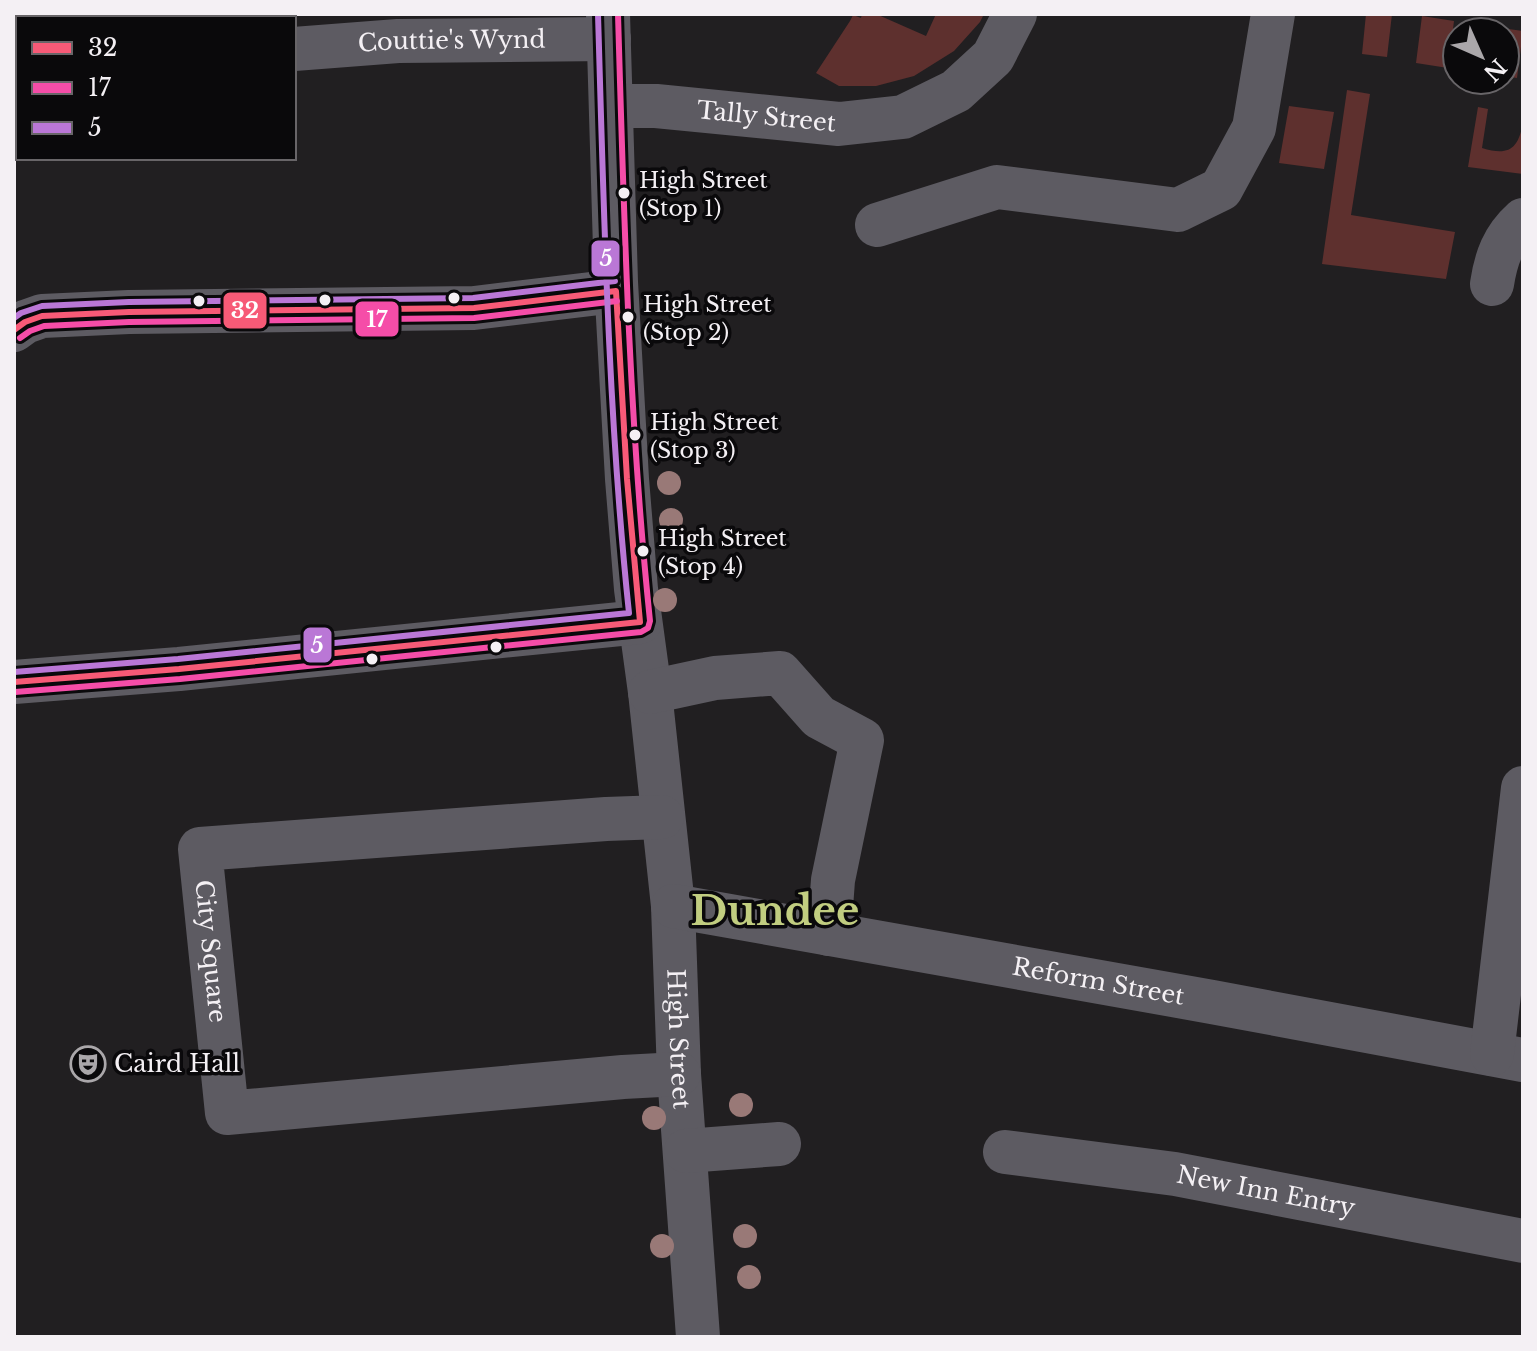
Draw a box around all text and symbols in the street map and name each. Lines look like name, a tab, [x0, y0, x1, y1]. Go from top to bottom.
legend	[16, 16, 296, 160]
north arrow	[1441, 16, 1521, 96]
street label: Couttie's Wynd	[357, 25, 546, 58]
text: 32	[88, 33, 118, 62]
text: N	[1478, 53, 1512, 87]
text: 17	[88, 73, 112, 102]
street label: Tally Street	[696, 95, 837, 138]
text: 5	[88, 113, 102, 142]
place label: High Street (Stop 1)	[639, 167, 768, 222]
marker: High Street (Stop 1)	[616, 185, 632, 201]
line badge: 5	[590, 239, 621, 278]
text: 5	[599, 245, 613, 272]
unlabelled marker	[446, 290, 462, 306]
line badge: 32	[222, 291, 268, 330]
place label: High Street (Stop 2)	[643, 291, 772, 346]
unlabelled marker	[317, 292, 333, 308]
unlabelled marker	[191, 293, 207, 309]
text: 32	[231, 297, 259, 324]
line badge: 17	[354, 300, 400, 338]
text: 17	[367, 306, 388, 333]
marker: High Street (Stop 2)	[620, 309, 636, 325]
place label: High Street (Stop 3)	[650, 409, 779, 464]
marker: High Street (Stop 3)	[627, 427, 643, 443]
place label: High Street (Stop 4)	[658, 525, 787, 580]
marker: High Street (Stop 4)	[635, 543, 651, 559]
line badge: 5	[302, 626, 333, 664]
text: 5	[310, 632, 324, 659]
unlabelled marker	[488, 639, 504, 655]
unlabelled marker	[364, 651, 380, 667]
street label: City Square	[189, 878, 233, 1024]
district label: Dundee	[691, 886, 859, 936]
street label: Reform Street	[1010, 952, 1187, 1011]
street label: High Street	[661, 968, 696, 1110]
theatre icon: Caird Hall	[69, 1045, 107, 1083]
place label: Caird Hall	[114, 1049, 240, 1078]
street label: New Inn Entry	[1174, 1160, 1358, 1222]

